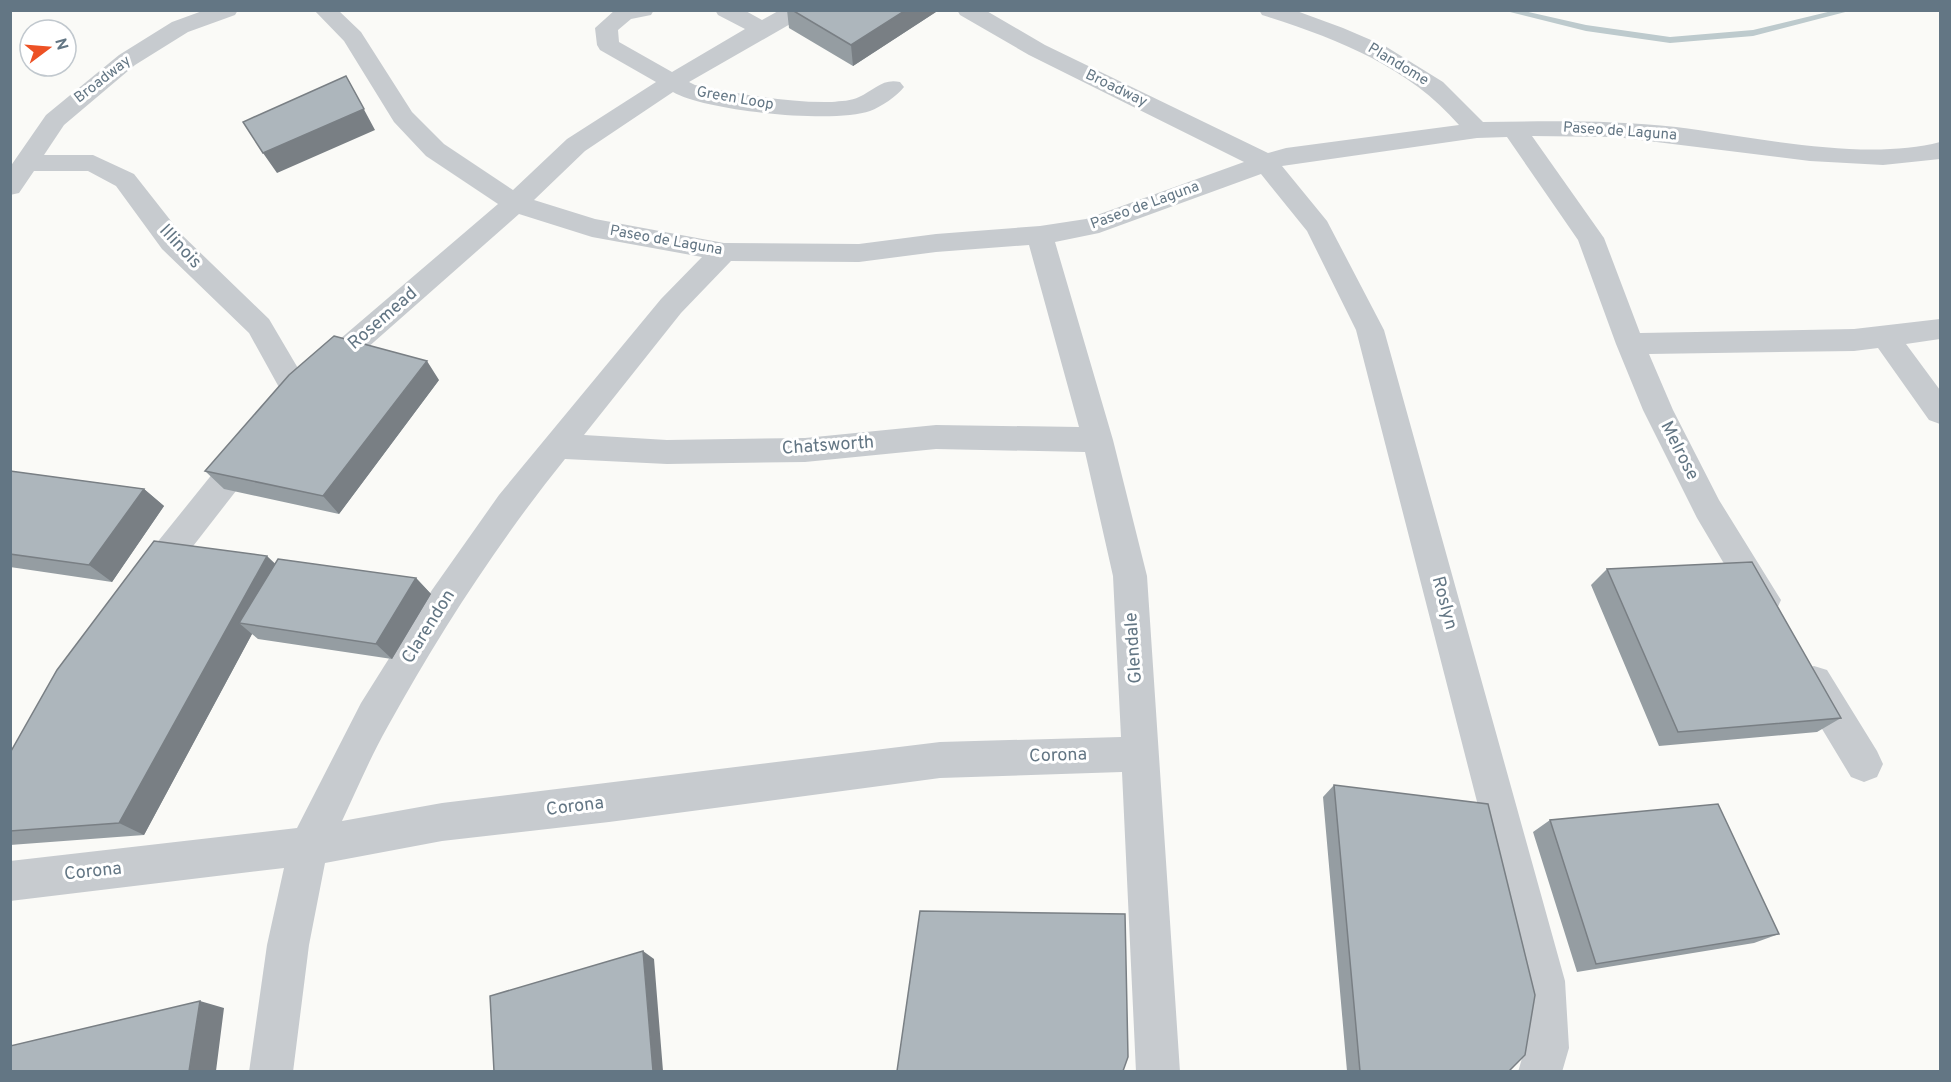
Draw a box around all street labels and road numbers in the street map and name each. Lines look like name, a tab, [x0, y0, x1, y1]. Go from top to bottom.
street label: Plandome	[1364, 39, 1432, 91]
street label: Broadway	[71, 52, 135, 108]
street label: Broadway	[1082, 66, 1150, 112]
street label: Green Loop	[695, 83, 775, 115]
street label: Paseo de Laguna	[1562, 119, 1678, 145]
street label: Paseo de Laguna	[1088, 178, 1202, 234]
street label: Illinois	[154, 220, 206, 274]
street label: Paseo de Laguna	[608, 222, 724, 260]
street label: Rosemead	[344, 283, 422, 355]
street label: Melrose	[1654, 418, 1704, 484]
street label: Chatsworth	[781, 431, 875, 461]
street label: Roslyn	[1426, 574, 1462, 632]
street label: Clarendon	[397, 586, 461, 668]
street label: Glendale	[1120, 612, 1148, 684]
street label: Corona	[1029, 743, 1087, 769]
street label: Corona	[545, 792, 605, 822]
street label: Corona	[63, 858, 123, 886]

